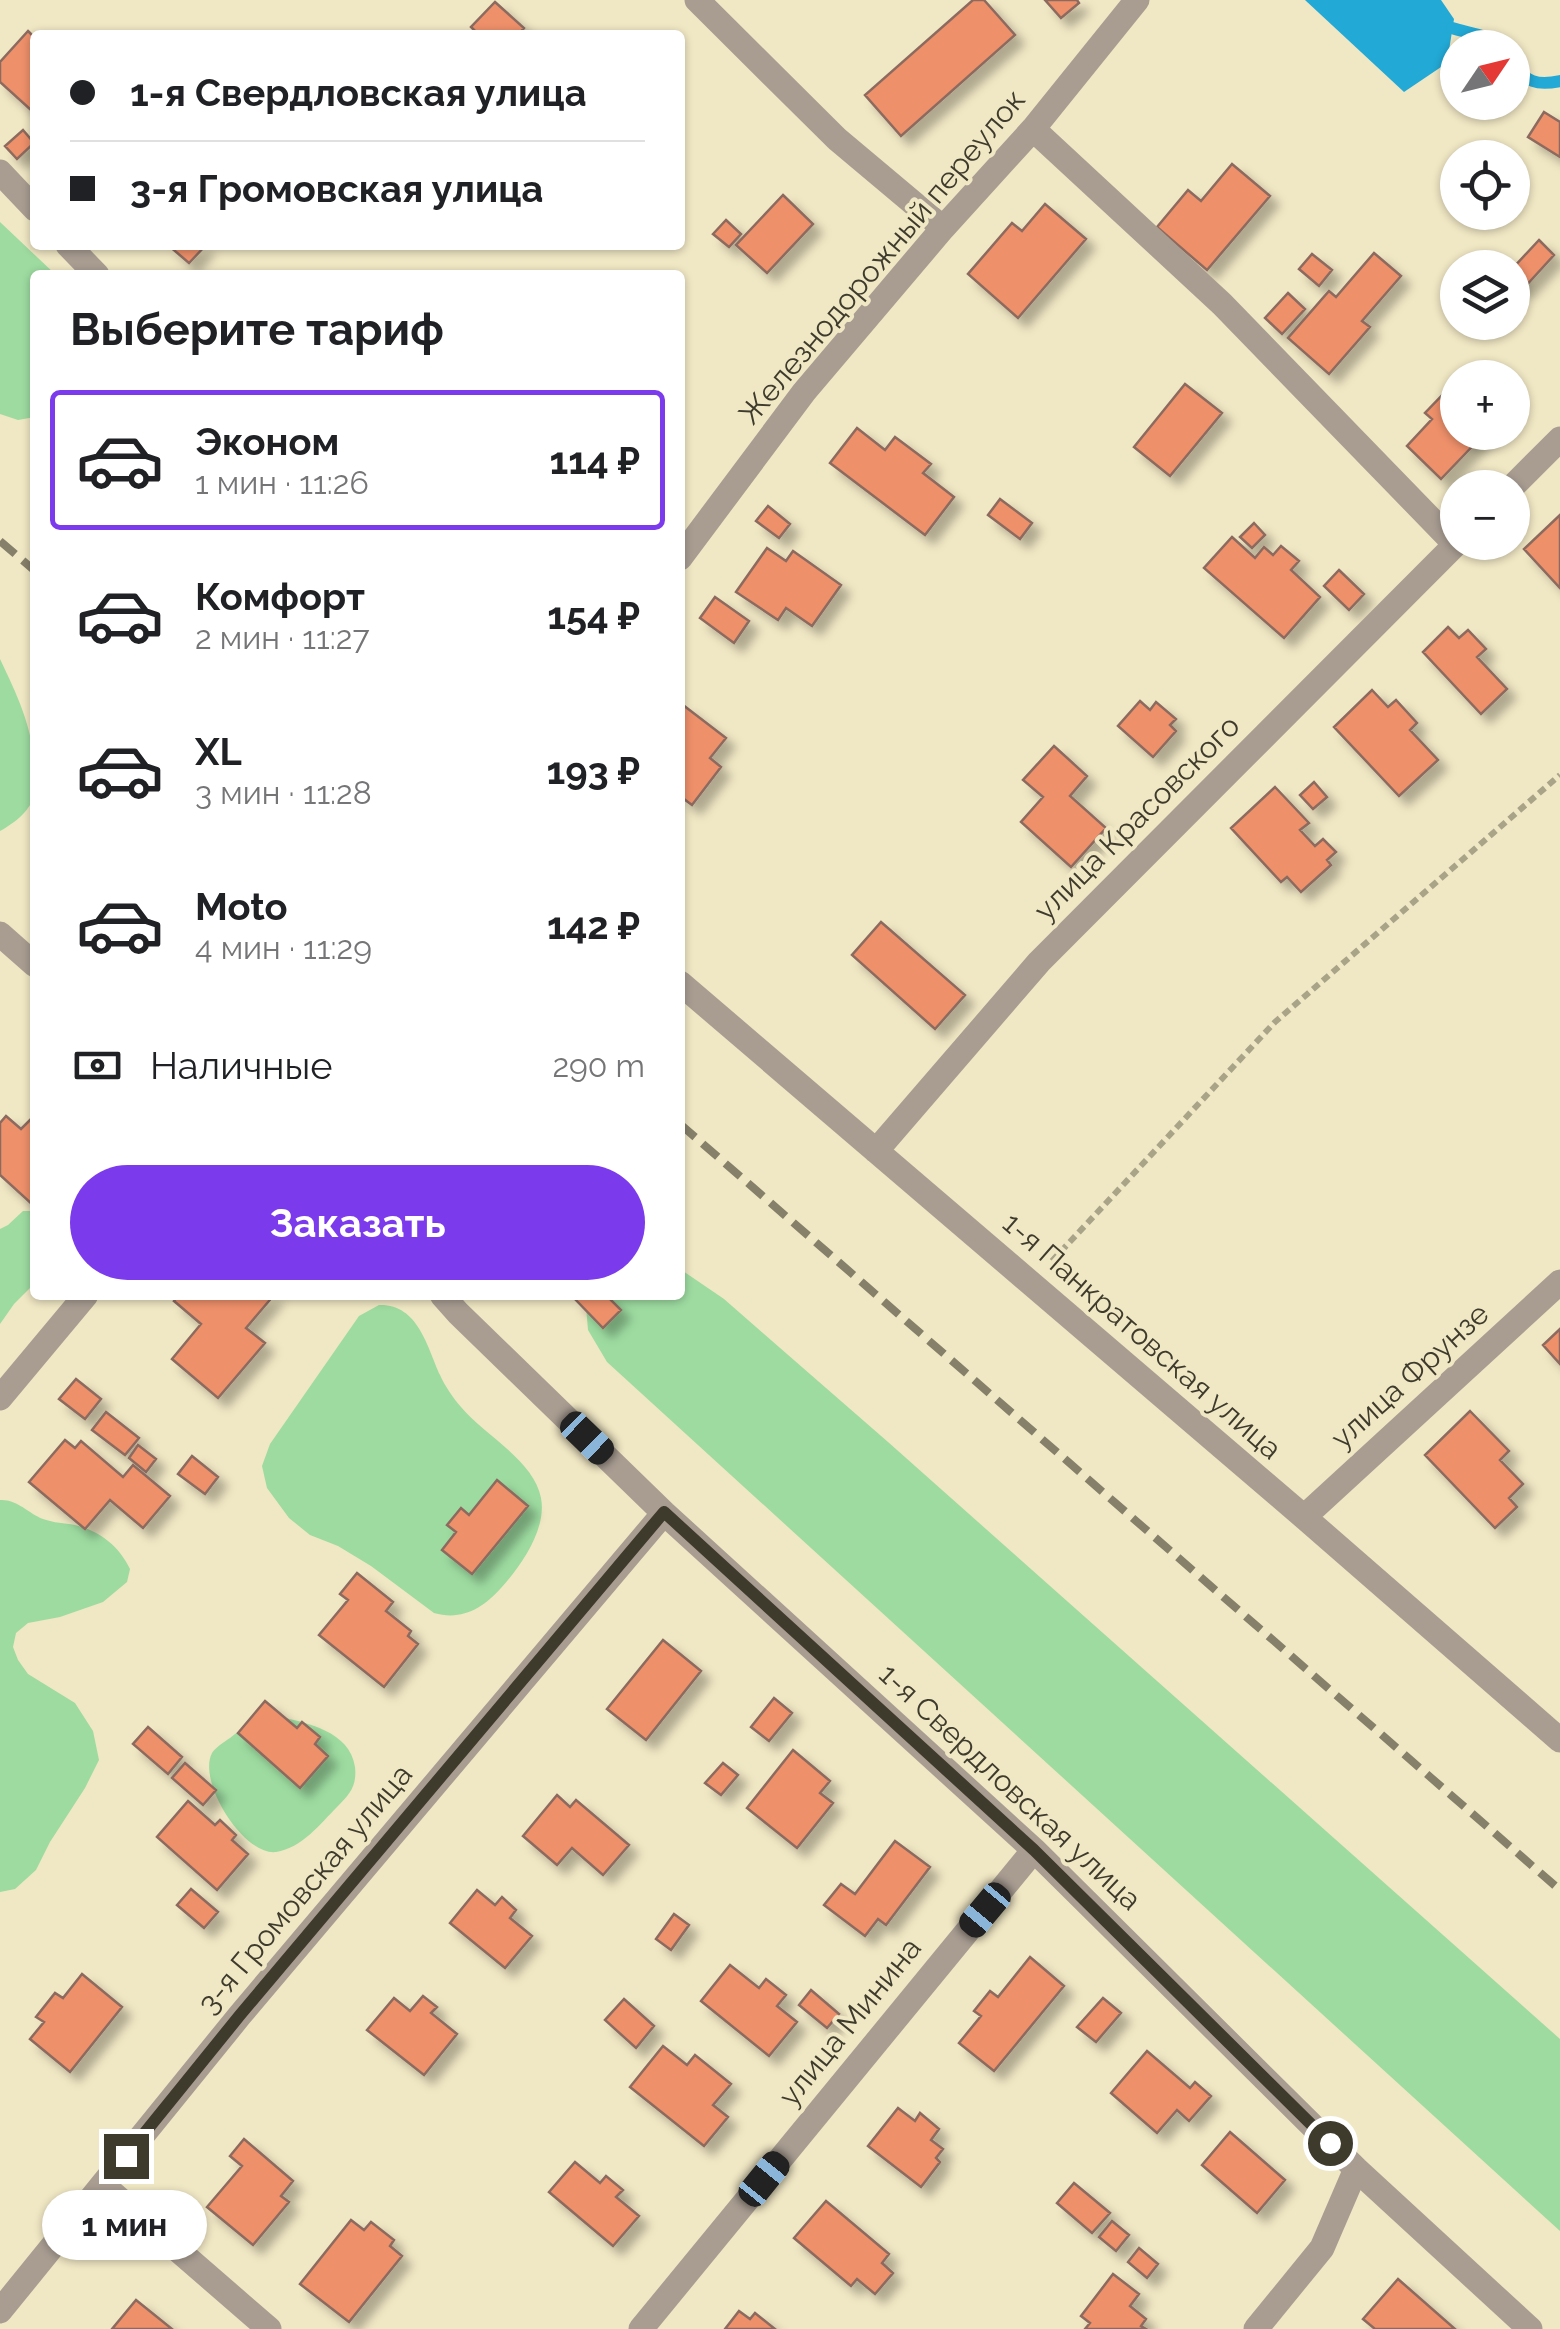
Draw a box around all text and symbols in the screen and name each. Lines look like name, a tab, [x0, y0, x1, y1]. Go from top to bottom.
north arrow	[1440, 30, 1530, 120]
map controls	[1440, 30, 1530, 560]
text: 1-я Свердловская улица	[130, 70, 587, 115]
street label: Железнодорожный переулок	[731, 82, 1032, 431]
button: locate	[1440, 140, 1530, 230]
text: 3-я Громовская улица	[130, 166, 543, 211]
button: layers	[1440, 250, 1530, 340]
text: Выберите тариф	[70, 303, 444, 356]
button: +	[1440, 360, 1530, 450]
icon: car	[75, 415, 165, 505]
text: Эконом	[195, 419, 339, 464]
text: 114 ₽	[550, 438, 640, 483]
text: 1 мин · 11:26	[195, 464, 369, 501]
button: −	[1440, 470, 1530, 560]
icon: car	[75, 570, 165, 660]
text: Комфорт	[195, 574, 365, 619]
text: 154 ₽	[547, 593, 640, 638]
text: 2 мин · 11:27	[195, 619, 370, 656]
street label: улица Красовского	[1027, 708, 1247, 928]
icon: car	[75, 725, 165, 815]
text: XL	[195, 729, 242, 774]
text: 193 ₽	[546, 748, 640, 793]
text: 3 мин · 11:28	[195, 774, 372, 811]
icon: car	[75, 880, 165, 970]
text: Moto	[195, 884, 288, 929]
text: 142 ₽	[547, 903, 640, 948]
text: 4 мин · 11:29	[195, 929, 372, 966]
icon: cash	[70, 1038, 125, 1093]
text: Наличные	[150, 1043, 333, 1088]
text: 290 m	[552, 1047, 645, 1084]
button: Заказать	[70, 1165, 645, 1280]
street label: 1-я Панкратовская улица	[996, 1205, 1289, 1466]
street label: улица Фрунзе	[1324, 1296, 1496, 1456]
car	[555, 1406, 619, 1470]
street label: 1-я Свердловская улица	[872, 1656, 1148, 1917]
street label: 3-я Громовская улица	[190, 1757, 419, 2020]
car	[954, 1877, 1016, 1943]
street label: улица Минина	[771, 1931, 928, 2113]
route start	[1308, 2121, 1353, 2166]
route end	[104, 2134, 149, 2179]
car	[733, 2146, 795, 2212]
callout: 1 мин	[44, 2191, 208, 2261]
text: 1 мин	[82, 2206, 167, 2243]

